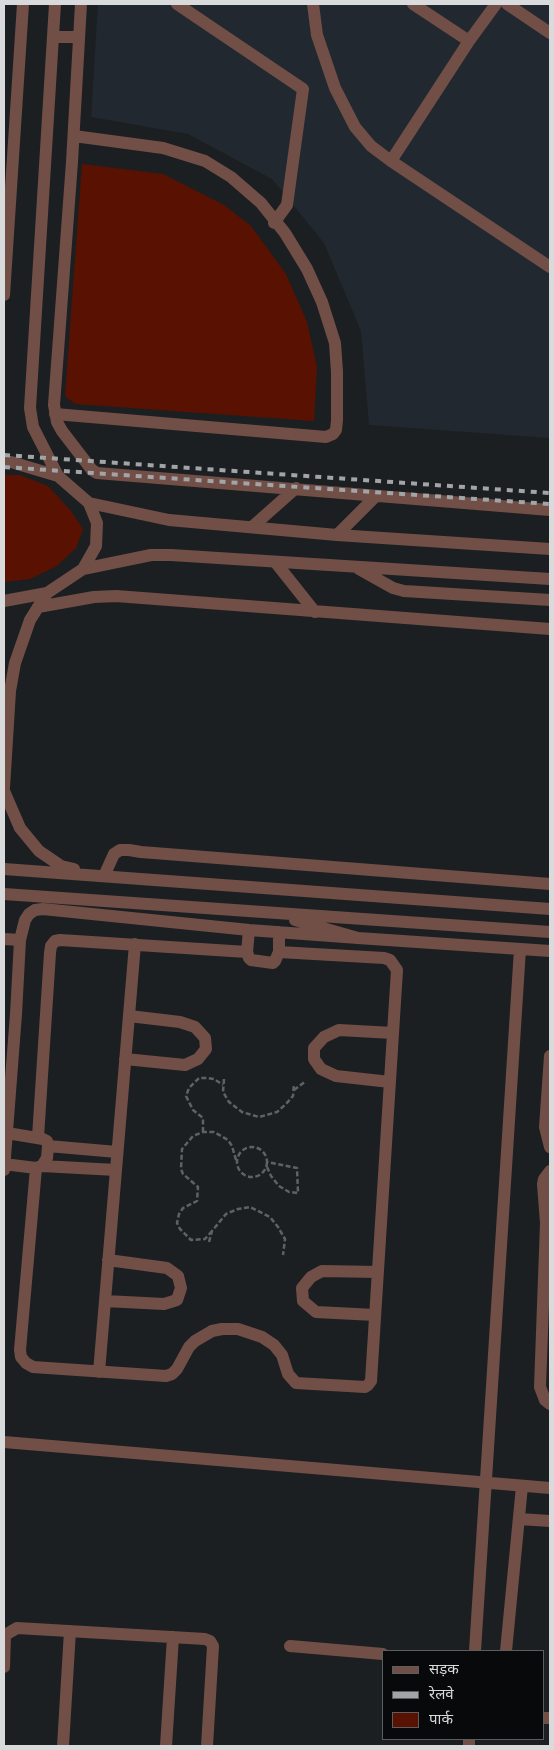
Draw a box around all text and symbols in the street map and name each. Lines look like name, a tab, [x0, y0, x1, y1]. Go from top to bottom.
legend	[382, 1650, 544, 1740]
text: सड़क	[429, 1659, 459, 1679]
text: रेलवे	[429, 1684, 454, 1704]
text: पार्क	[429, 1709, 453, 1729]

